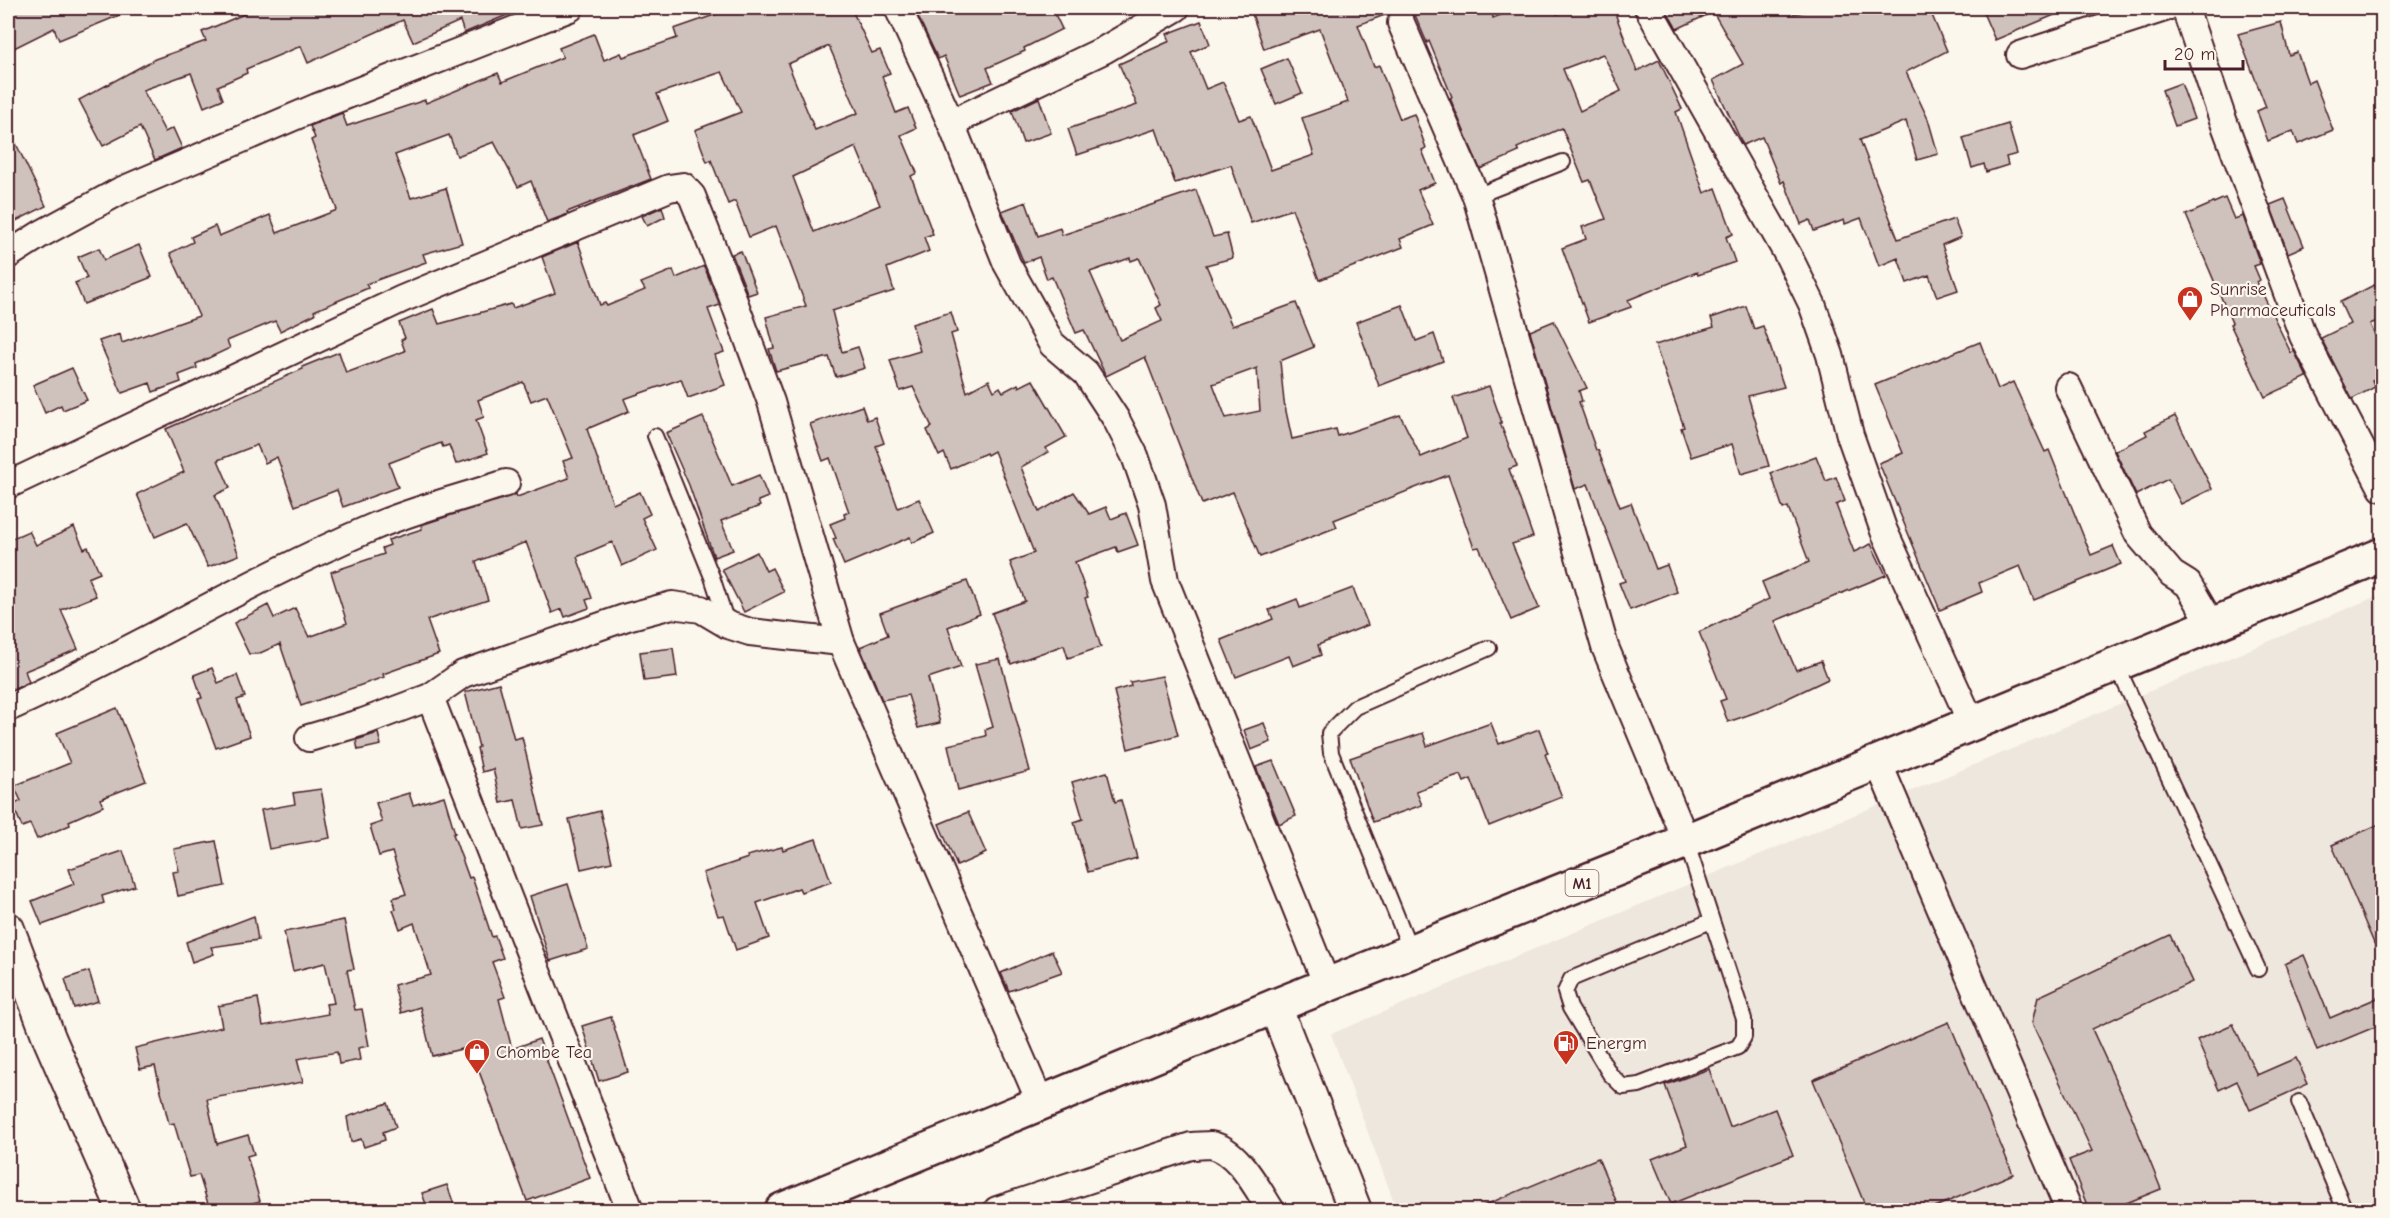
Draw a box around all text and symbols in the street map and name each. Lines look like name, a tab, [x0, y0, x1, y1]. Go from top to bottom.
scale bar	[2165, 33, 2243, 71]
text: 20 m	[2174, 44, 2215, 65]
place label: Sunrise Pharmaceuticals	[2210, 279, 2336, 321]
shop icon: Sunrise Pharmaceuticals	[2175, 284, 2205, 322]
road number: M1	[1566, 870, 1598, 896]
fuel station icon: Energm	[1551, 1028, 1581, 1066]
place label: Energm	[1586, 1033, 1647, 1054]
shop icon: Chombe Tea	[462, 1037, 492, 1075]
place label: Chombe Tea	[496, 1042, 592, 1063]

